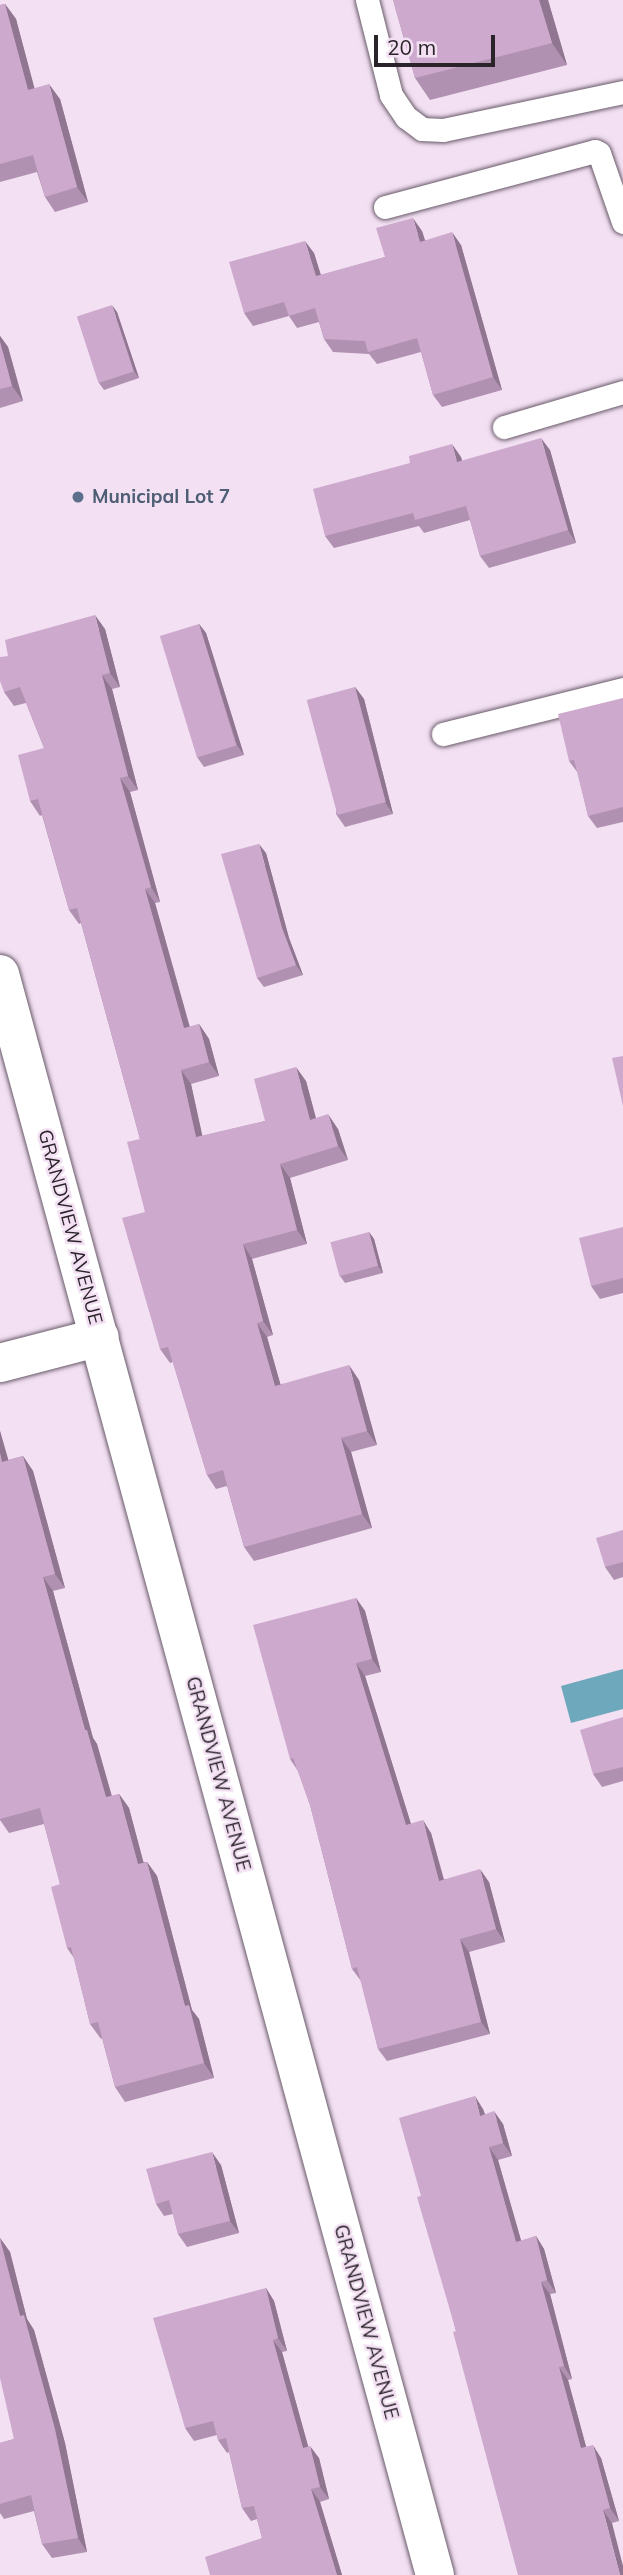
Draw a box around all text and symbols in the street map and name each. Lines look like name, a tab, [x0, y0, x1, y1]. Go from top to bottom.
scale bar	[378, 21, 499, 65]
text: 20 m	[387, 34, 436, 60]
place label: Municipal Lot 7	[92, 486, 230, 508]
marker: Municipal Lot 7	[70, 489, 86, 505]
street label: GRANDVIEW AVENUE	[33, 1127, 107, 1327]
street label: GRANDVIEW AVENUE	[181, 1674, 255, 1874]
street label: GRANDVIEW AVENUE	[329, 2222, 403, 2422]

